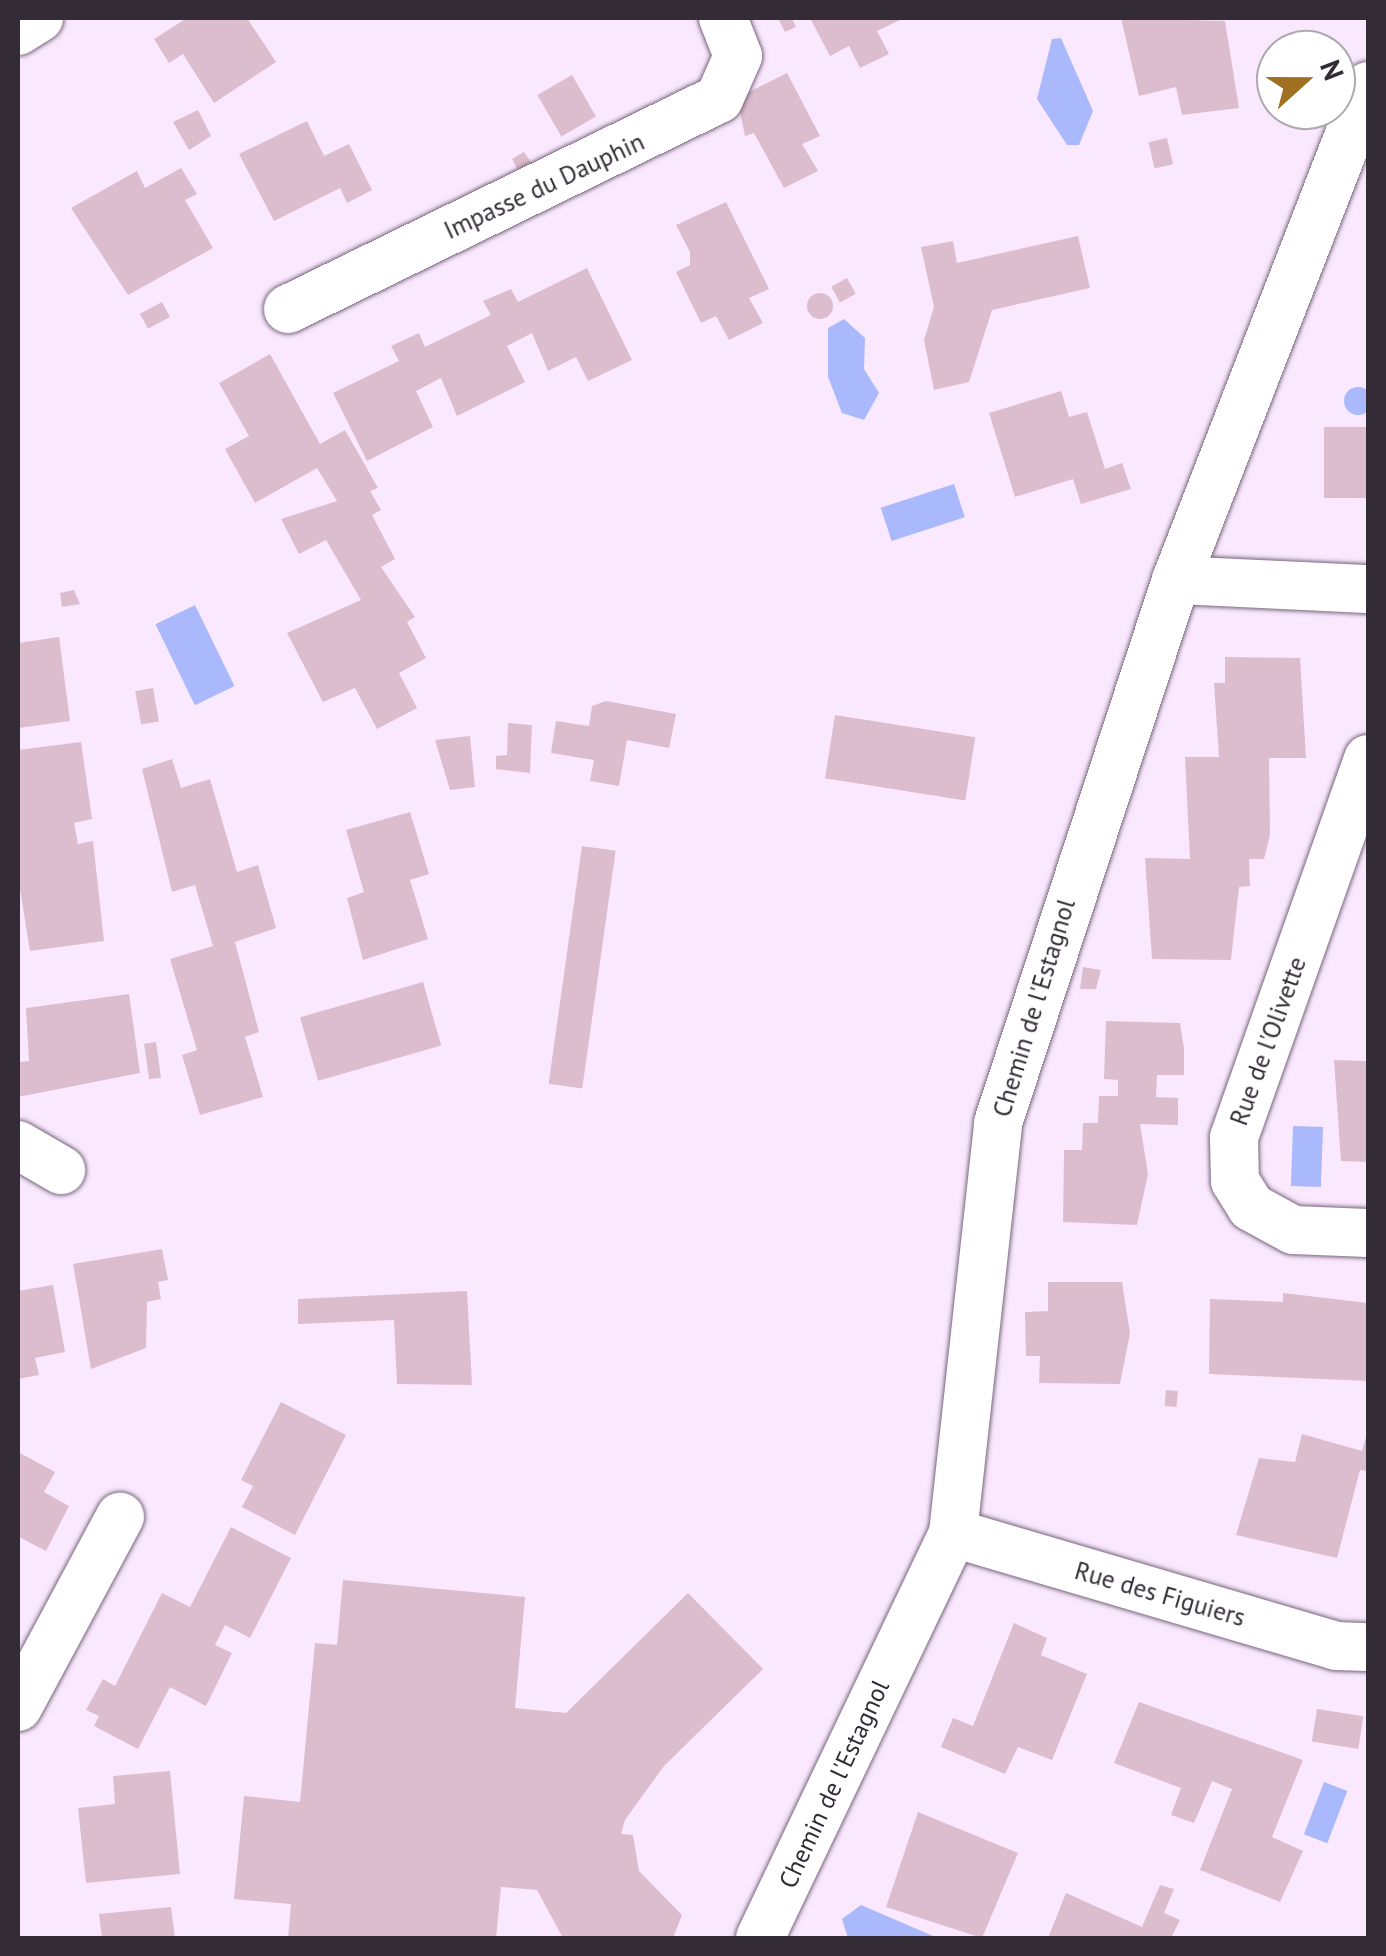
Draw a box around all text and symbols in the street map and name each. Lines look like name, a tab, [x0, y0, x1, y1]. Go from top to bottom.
north arrow	[1256, 30, 1356, 130]
text: N	[1312, 55, 1353, 85]
street label: Impasse du Dauphin	[439, 126, 649, 246]
street label: Chemin de l'Estagnol	[987, 895, 1081, 1121]
street label: Rue de l'Olivette	[1224, 953, 1312, 1129]
street label: Rue des Figuiers	[1071, 1555, 1249, 1633]
street label: Chemin de l'Estagnol	[773, 1675, 895, 1893]

